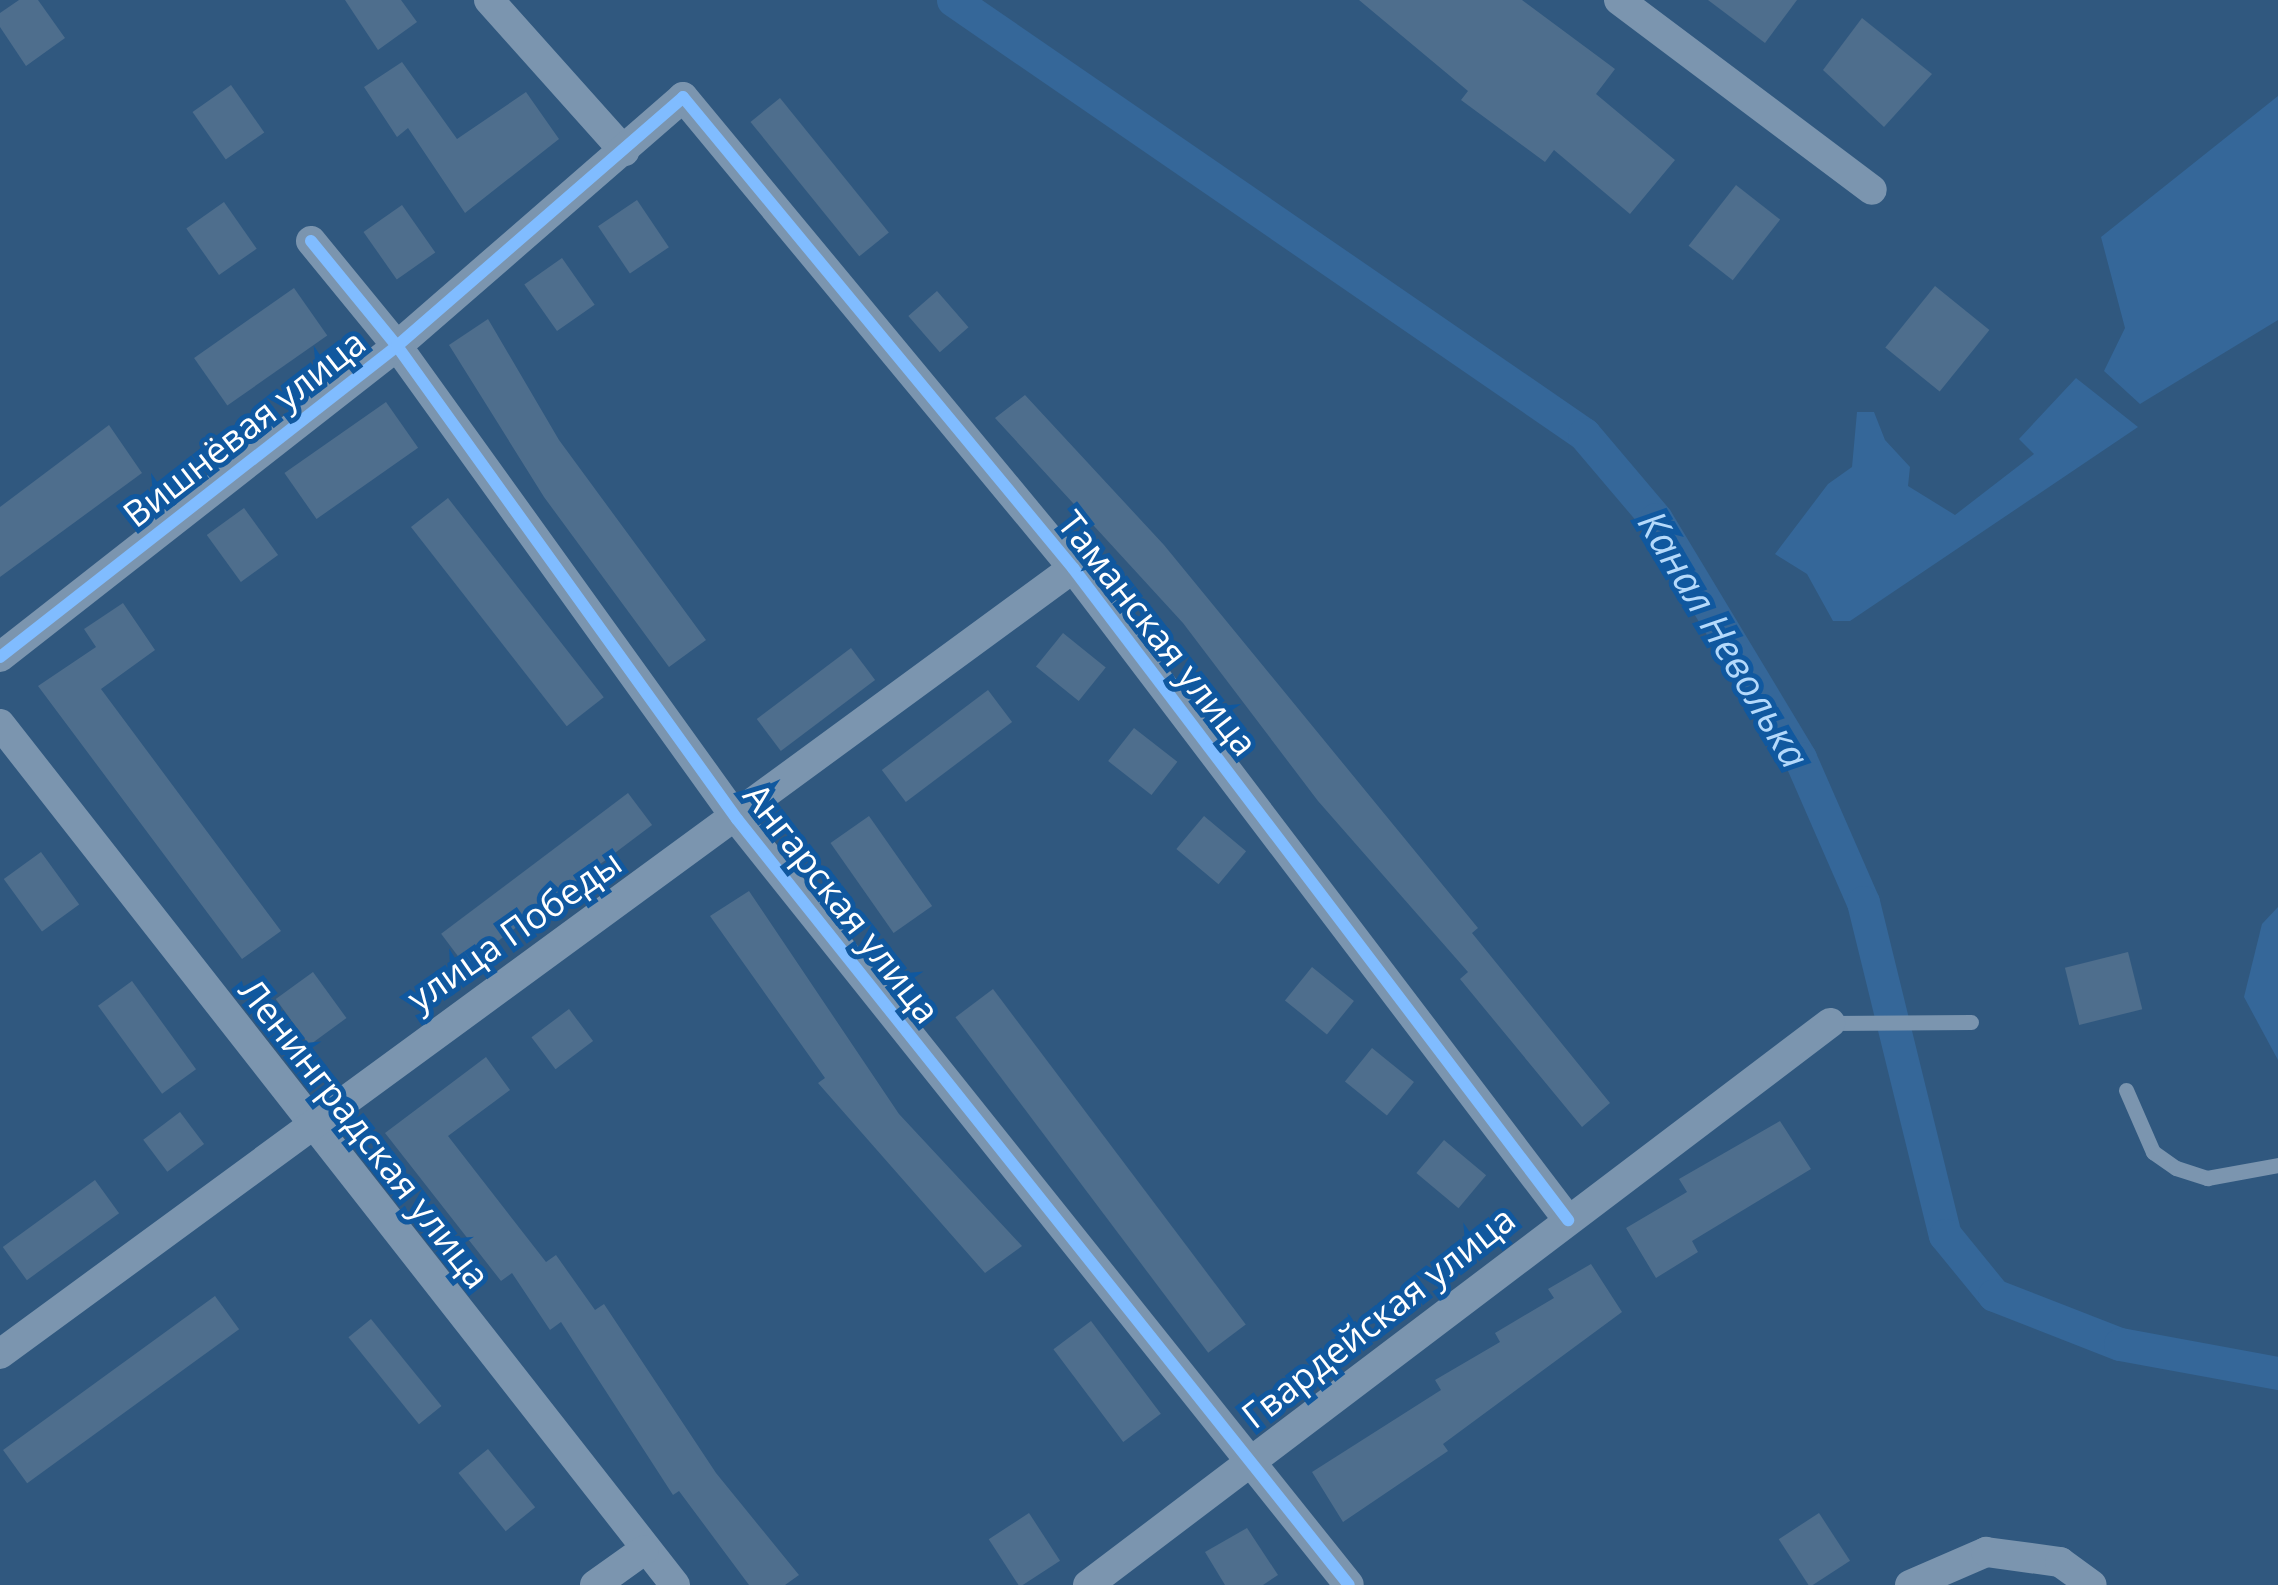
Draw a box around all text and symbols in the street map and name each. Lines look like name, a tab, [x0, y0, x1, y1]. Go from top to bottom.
street label: Вишнёвая улица	[114, 320, 374, 536]
street label: Таманская улица	[1049, 502, 1267, 764]
water label: Канал Неволька	[1629, 502, 1819, 776]
street label: Ангарская улица	[735, 775, 949, 1031]
street label: улица Победы	[399, 840, 629, 1020]
street label: Ленинградская улица	[231, 969, 499, 1297]
street label: Гвардейская улица	[1233, 1197, 1523, 1437]

